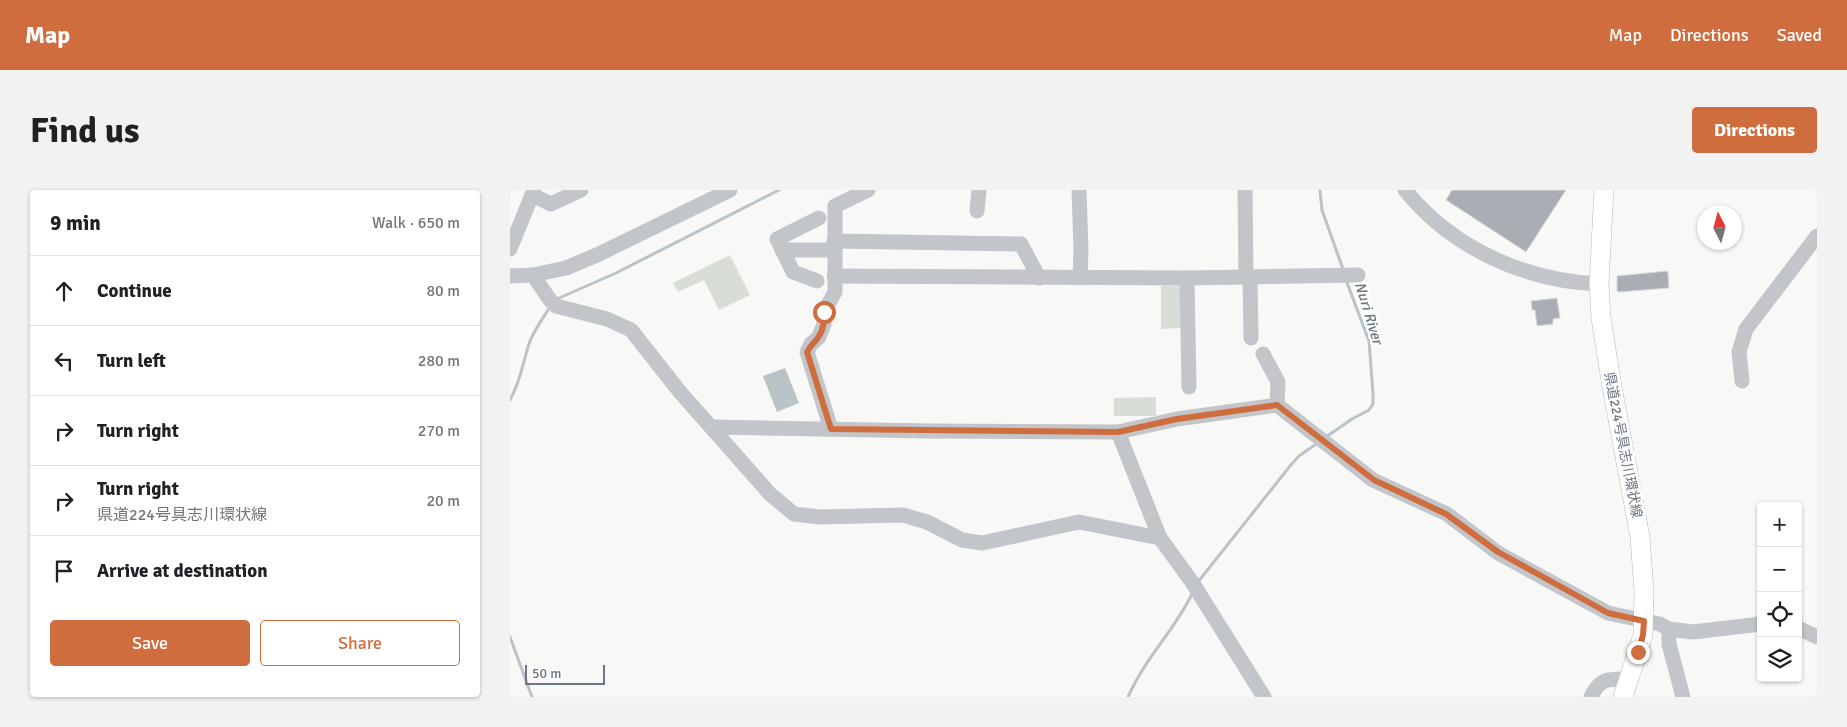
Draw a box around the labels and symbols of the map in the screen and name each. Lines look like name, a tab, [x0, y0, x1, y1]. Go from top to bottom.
north arrow	[1697, 205, 1742, 250]
water label: Nuri River	[1351, 280, 1388, 349]
route start	[813, 301, 836, 324]
street label: 県道224号具志川環状線	[1600, 370, 1646, 520]
route end	[1627, 641, 1650, 664]
scale bar	[525, 662, 605, 685]

